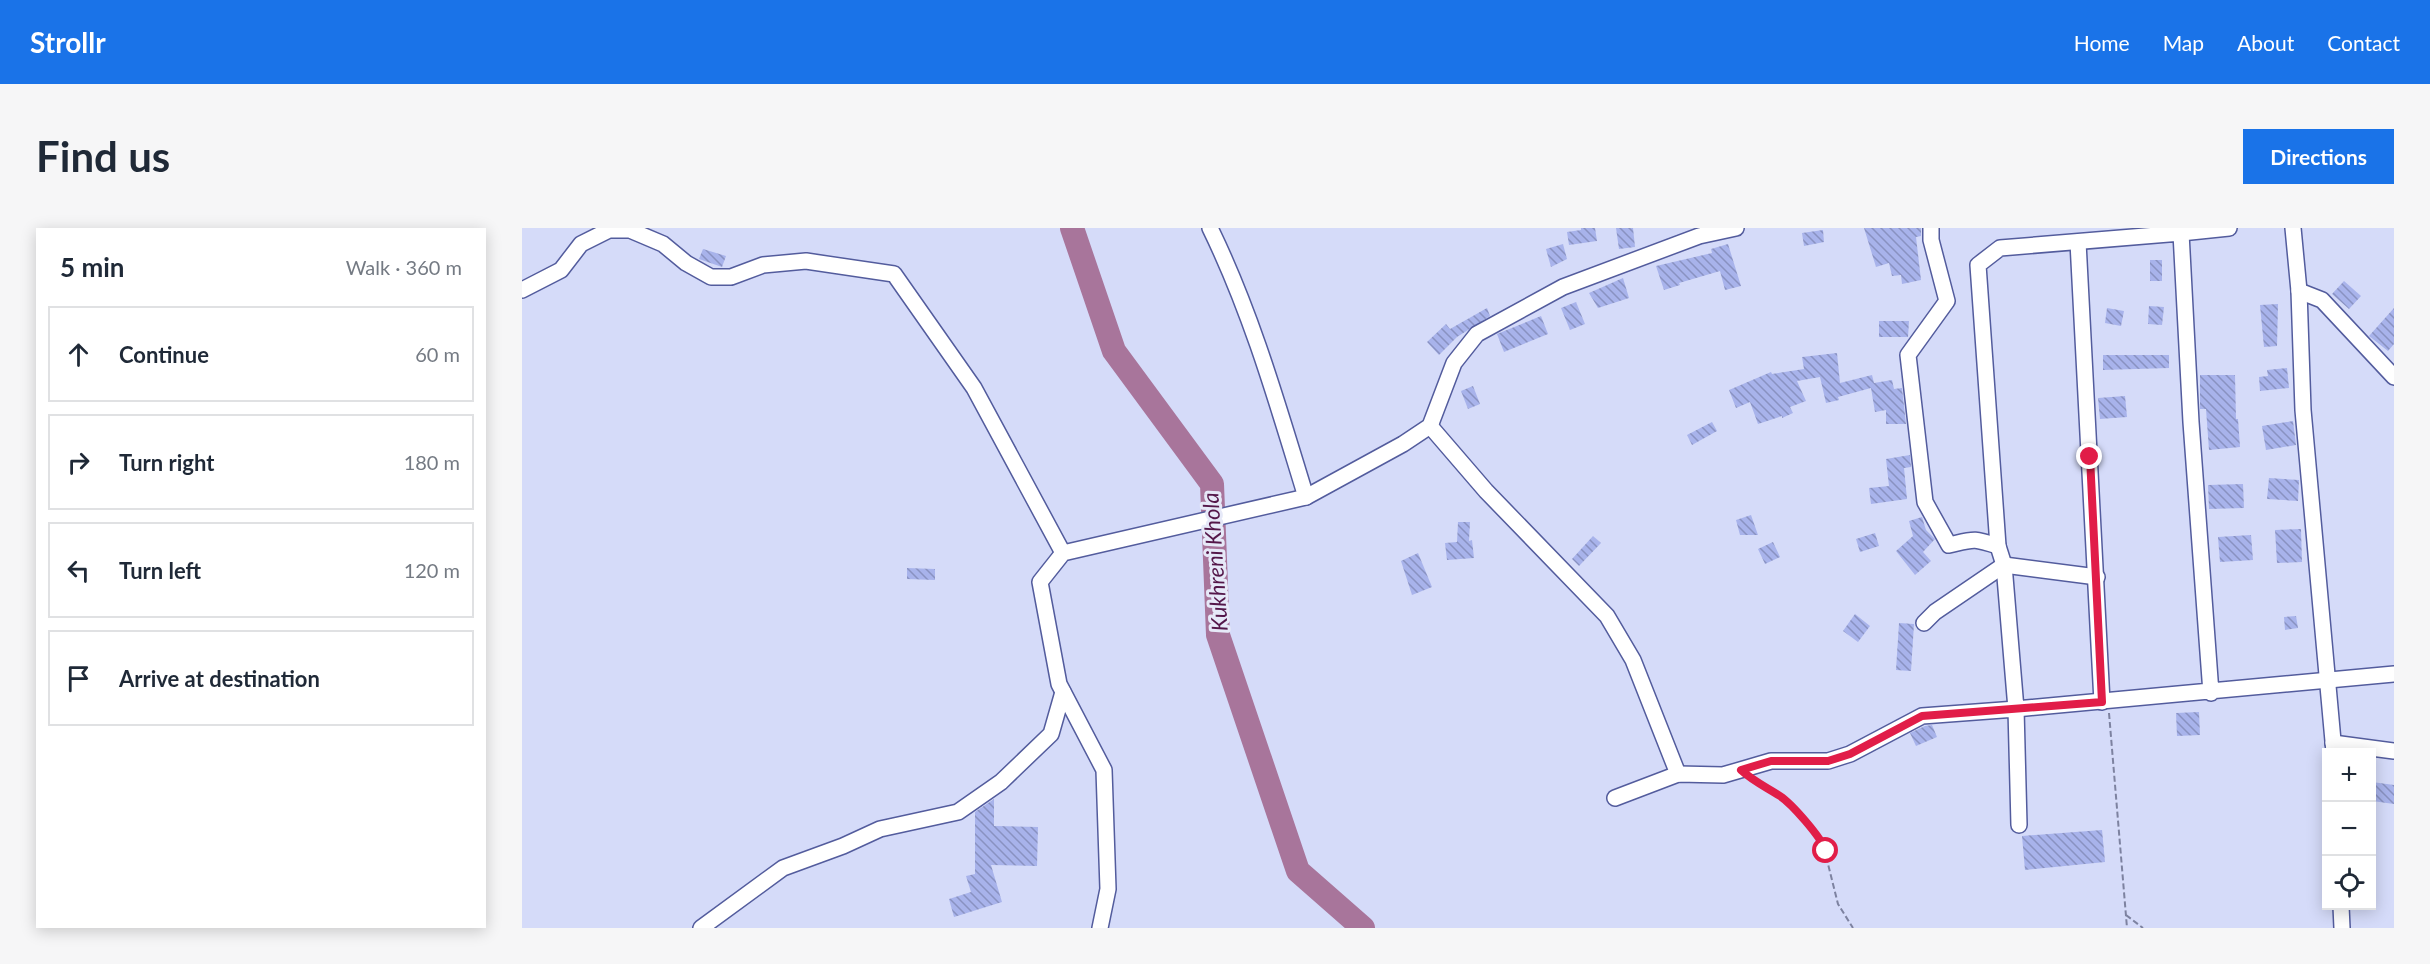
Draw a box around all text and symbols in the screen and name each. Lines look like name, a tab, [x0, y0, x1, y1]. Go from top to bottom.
text: Strollr	[30, 25, 106, 59]
text: Home	[2074, 30, 2130, 55]
text: Map	[2163, 30, 2204, 55]
text: About	[2237, 30, 2294, 55]
text: Contact	[2327, 30, 2400, 55]
button: Directions	[2243, 129, 2394, 184]
text: Find us	[36, 131, 170, 181]
text: 5 min	[60, 251, 124, 283]
text: Walk · 360 m	[346, 255, 462, 279]
icon: ahead	[62, 338, 95, 371]
text: Continue	[119, 341, 209, 368]
text: 60 m	[415, 342, 460, 366]
route end	[2076, 443, 2102, 469]
icon: right	[62, 446, 95, 479]
text: Turn right	[119, 449, 214, 476]
text: 180 m	[404, 450, 460, 474]
water label: Kukhreni Khola	[1196, 492, 1233, 632]
icon: left	[62, 554, 95, 587]
text: Turn left	[119, 557, 201, 584]
text: 120 m	[404, 558, 460, 582]
icon: arrive	[62, 662, 95, 695]
text: Arrive at destination	[119, 665, 320, 692]
map controls	[2322, 748, 2376, 910]
button: +	[2322, 748, 2376, 802]
button: −	[2322, 802, 2376, 856]
route start	[1812, 837, 1838, 863]
button: locate	[2322, 856, 2376, 910]

